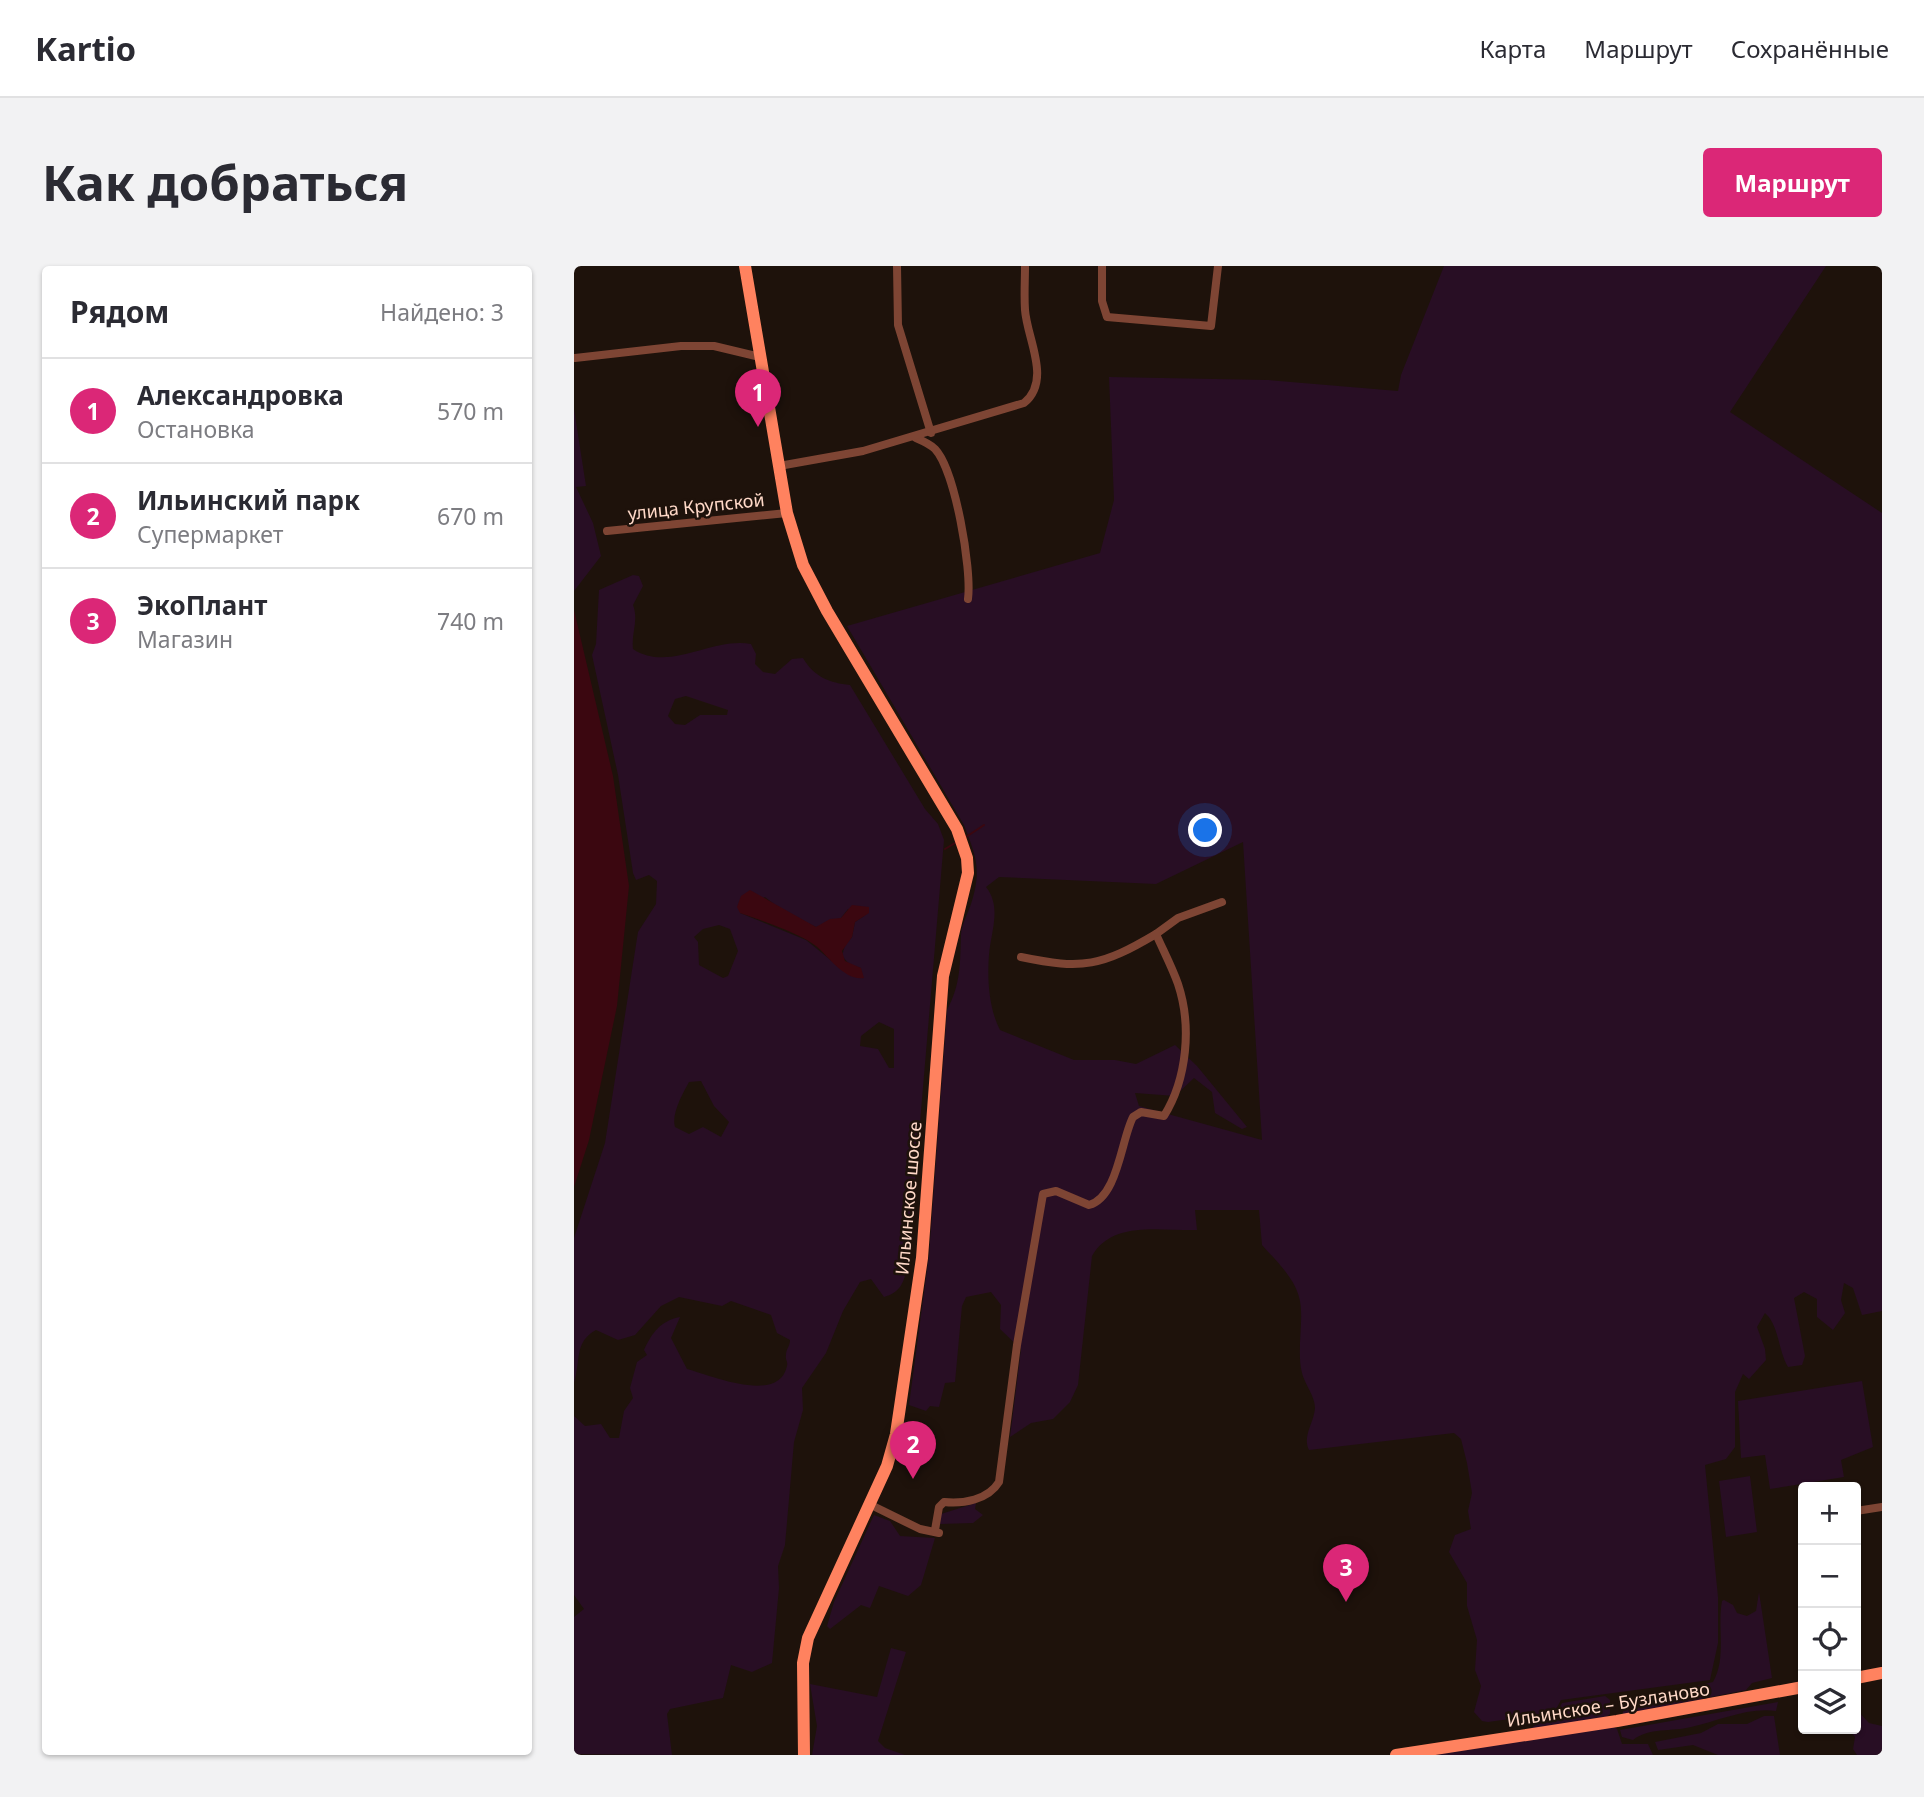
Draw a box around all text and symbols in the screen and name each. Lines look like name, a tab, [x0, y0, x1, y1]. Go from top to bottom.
text: Kartio	[35, 26, 136, 71]
text: Карта	[1479, 32, 1546, 65]
text: Маршрут	[1584, 32, 1693, 65]
text: Сохранённые	[1731, 32, 1889, 65]
button: Маршрут	[1703, 148, 1882, 217]
text: Как добраться	[42, 149, 408, 215]
text: Рядом	[70, 291, 169, 332]
text: Найдено: 3	[380, 296, 504, 328]
pin: 1	[735, 369, 781, 427]
text: Александровка	[137, 377, 344, 413]
text: 1	[86, 395, 100, 427]
text: 570 m	[437, 395, 504, 427]
text: Остановка	[137, 413, 255, 445]
text: Ильинский парк	[137, 482, 360, 518]
street label: улица Крупской	[626, 487, 766, 525]
text: 2	[86, 500, 100, 532]
text: 670 m	[437, 500, 504, 532]
text: Супермаркет	[137, 518, 283, 550]
text: ЭкоПлант	[137, 587, 267, 623]
text: 3	[86, 605, 100, 637]
text: 740 m	[437, 605, 504, 637]
text: Магазин	[137, 623, 233, 655]
your location	[1188, 813, 1222, 847]
street label: Ильинское шоссе	[889, 1120, 927, 1276]
pin: 2	[890, 1421, 936, 1479]
map controls	[1798, 1482, 1861, 1734]
button: +	[1798, 1482, 1861, 1545]
pin: 3	[1323, 1544, 1369, 1602]
button: −	[1798, 1545, 1861, 1608]
button: locate	[1798, 1608, 1861, 1671]
button: layers	[1798, 1671, 1861, 1734]
street label: Ильинское – Бузланово	[1505, 1676, 1711, 1732]

